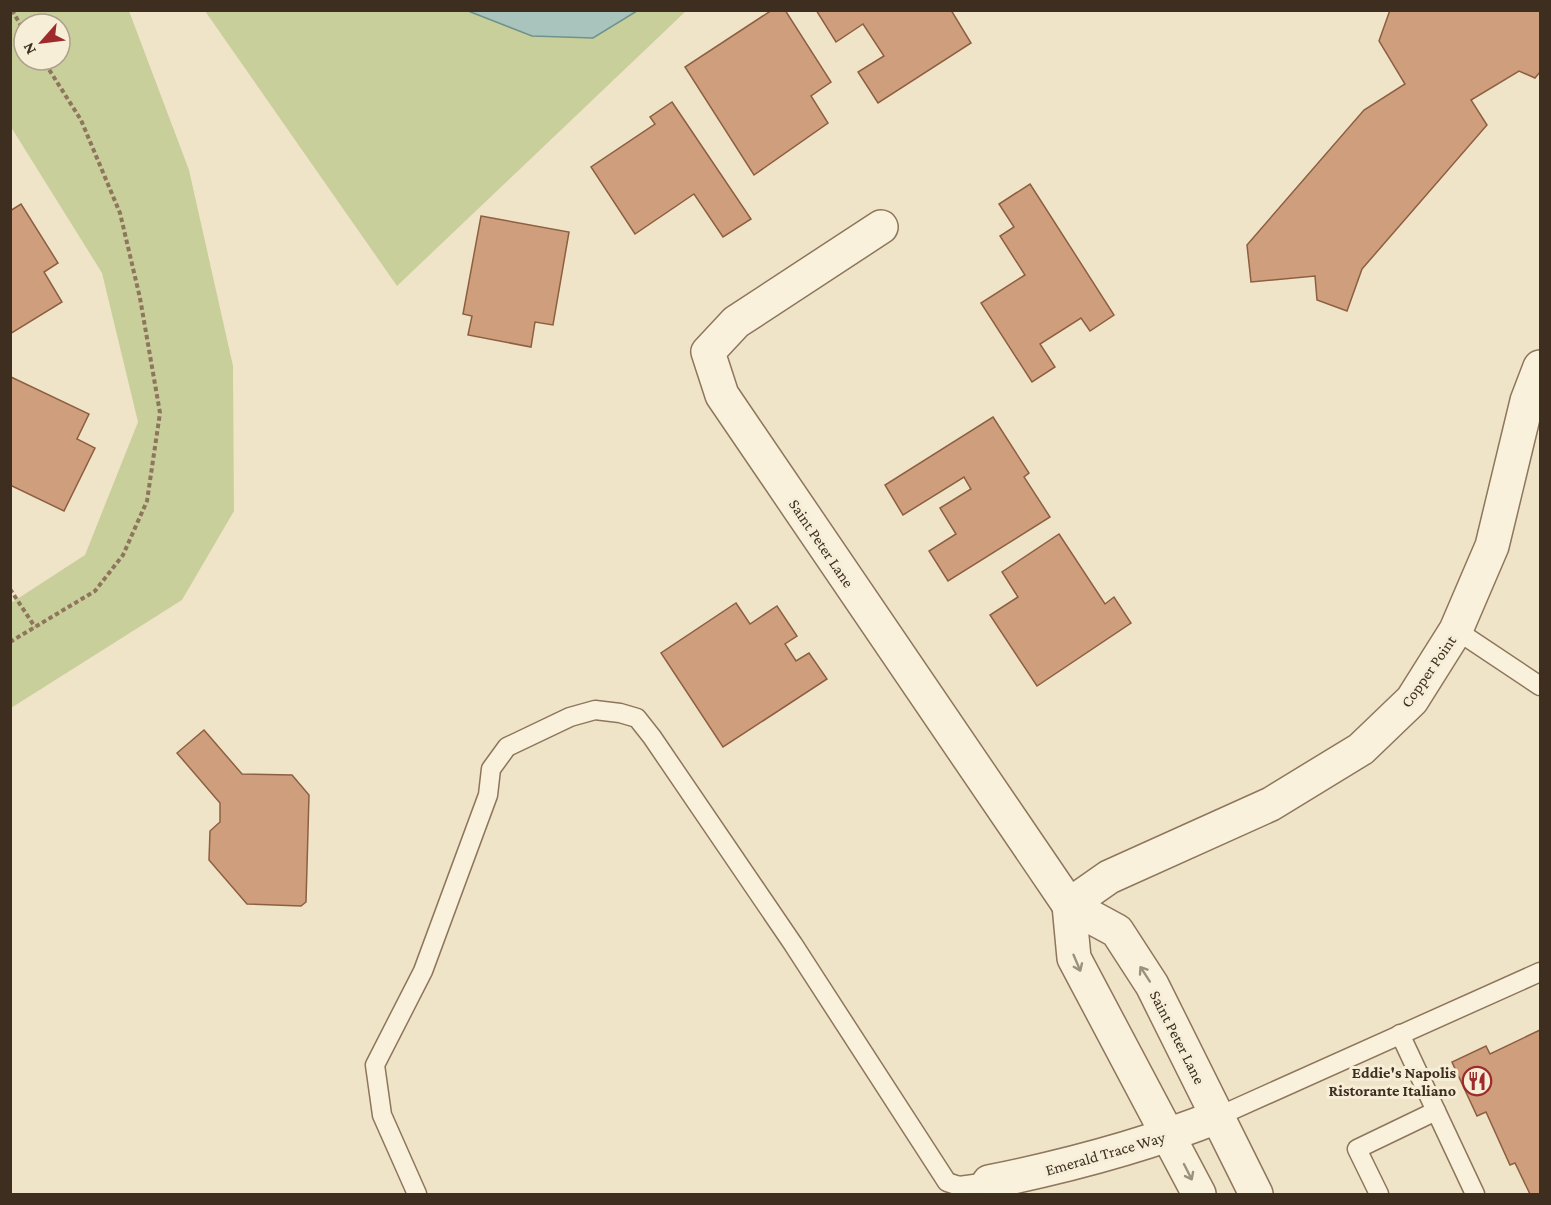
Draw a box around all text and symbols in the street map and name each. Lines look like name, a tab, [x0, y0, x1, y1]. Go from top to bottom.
north arrow	[12, 12, 72, 72]
text: N	[19, 40, 39, 58]
street label: Saint Peter Lane	[786, 496, 857, 591]
street label: Copper Point	[1397, 632, 1461, 711]
one-way arrow	[1072, 953, 1083, 971]
one-way arrow	[1138, 966, 1150, 983]
street label: Saint Peter Lane	[1147, 988, 1208, 1087]
place label: Eddie's Napolis Ristorante Italiano	[1329, 1064, 1456, 1099]
restaurant icon: Eddie's Napolis Ristorante Italiano	[1461, 1065, 1493, 1097]
street label: Emerald Trace Way	[1043, 1128, 1168, 1180]
one-way arrow	[1182, 1163, 1194, 1180]

